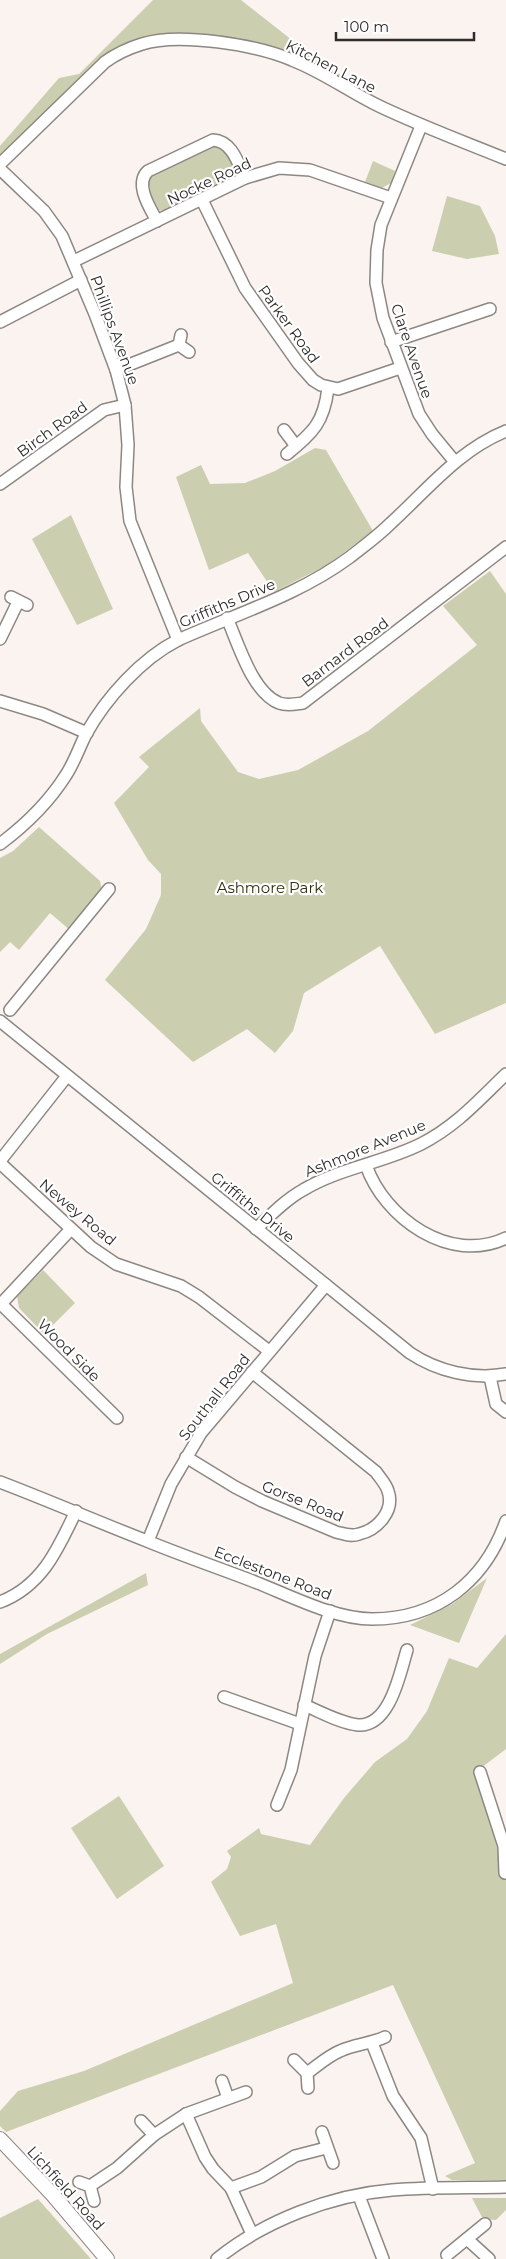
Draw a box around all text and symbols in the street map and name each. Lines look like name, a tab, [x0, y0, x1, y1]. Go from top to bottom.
scale bar	[336, 10, 474, 42]
text: 100 m	[344, 17, 389, 36]
street label: Kitchen Lane	[283, 35, 379, 97]
street label: Nocke Road	[164, 153, 254, 209]
street label: Phillips Avenue	[86, 273, 144, 387]
street label: Parker Road	[254, 281, 324, 367]
street label: Clare Avenue	[387, 301, 437, 401]
street label: Birch Road	[13, 397, 91, 461]
street label: Griffiths Drive	[176, 574, 278, 632]
street label: Barnard Road	[298, 613, 392, 691]
park label: Ashmore Park	[217, 878, 323, 897]
street label: Ashmore Avenue	[302, 1115, 428, 1181]
street label: Griffiths Drive	[207, 1167, 299, 1247]
street label: Newey Road	[36, 1174, 120, 1250]
street label: Wood Side	[34, 1315, 104, 1385]
street label: Southall Road	[174, 1350, 254, 1444]
street label: Gorse Road	[259, 1476, 347, 1526]
street label: Ecclestone Road	[211, 1542, 335, 1604]
street label: Lichfield Road	[23, 2142, 109, 2234]

